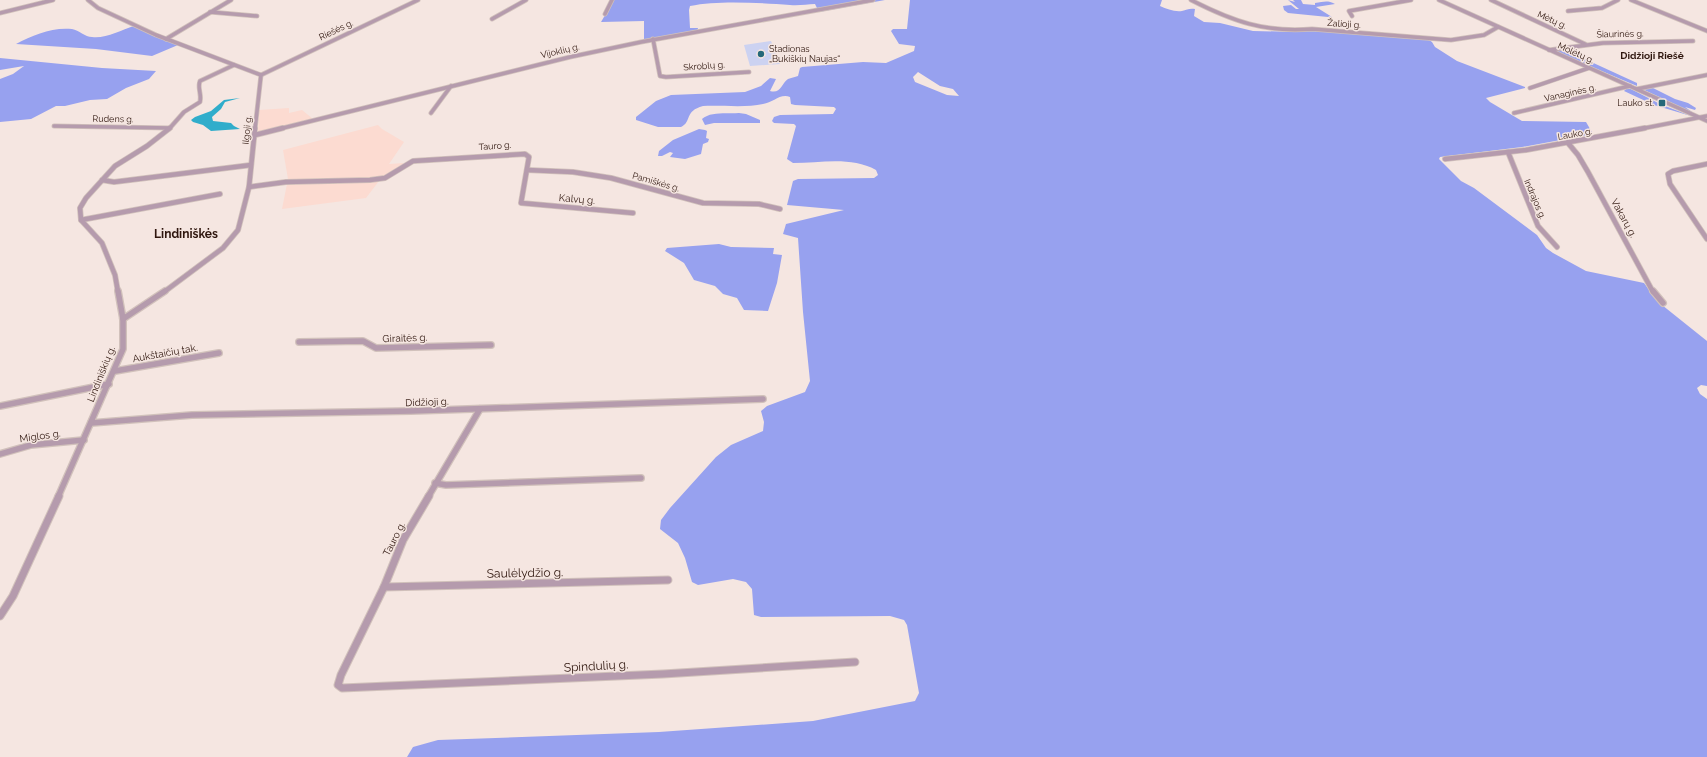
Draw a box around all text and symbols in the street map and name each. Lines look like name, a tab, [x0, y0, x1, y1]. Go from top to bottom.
street label: Mėtų g.	[1536, 9, 1568, 31]
street label: Žalioji g.	[1327, 17, 1362, 30]
street label: Riešės g.	[317, 18, 355, 42]
street label: Šiaurinės g.	[1596, 28, 1644, 39]
street label: Molėtų g.	[1556, 41, 1596, 66]
street label: Vijoklių g.	[540, 42, 581, 60]
place label: Stadionas „Bukiškių Naujas“	[769, 44, 840, 64]
marker: Stadionas „Bukiškių Naujas“	[756, 49, 766, 59]
district label: Didžioji Riešė	[1620, 50, 1684, 61]
street label: Skroblų g.	[683, 60, 725, 72]
street label: Vanaginės g.	[1543, 82, 1597, 104]
place label: Lauko st.	[1617, 98, 1654, 108]
marker: Lauko st.	[1657, 98, 1667, 108]
street label: Rudens g.	[92, 114, 134, 124]
street label: Ilgoji g.	[241, 115, 254, 145]
street label: Lauko g.	[1557, 126, 1593, 142]
street label: Tauro g.	[478, 140, 512, 152]
street label: Pamiškės g.	[631, 170, 681, 194]
street label: Indrajos g.	[1522, 178, 1548, 221]
street label: Kalvų g.	[558, 192, 596, 206]
street label: Vakarų g.	[1609, 197, 1639, 239]
district label: Lindiniškės	[154, 227, 218, 241]
street label: Giraitės g.	[382, 332, 428, 344]
street label: Aukštaičių tak.	[132, 342, 198, 364]
street label: Lindiniškių g.	[85, 344, 117, 403]
street label: Didžioji g.	[405, 396, 449, 408]
street label: Miglos g.	[19, 428, 61, 444]
street label: Tauro g.	[381, 520, 407, 558]
street label: Saulėlydžio g.	[487, 565, 563, 581]
street label: Spindulių g.	[563, 657, 629, 675]

